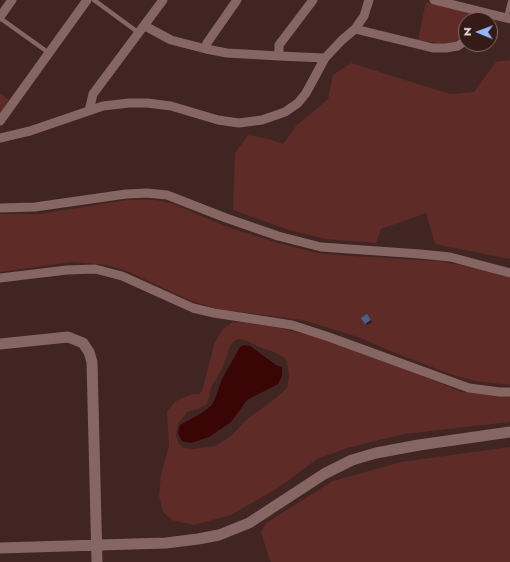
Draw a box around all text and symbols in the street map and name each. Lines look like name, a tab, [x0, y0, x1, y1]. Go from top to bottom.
north arrow	[458, 12, 498, 52]
text: N	[459, 27, 475, 36]

